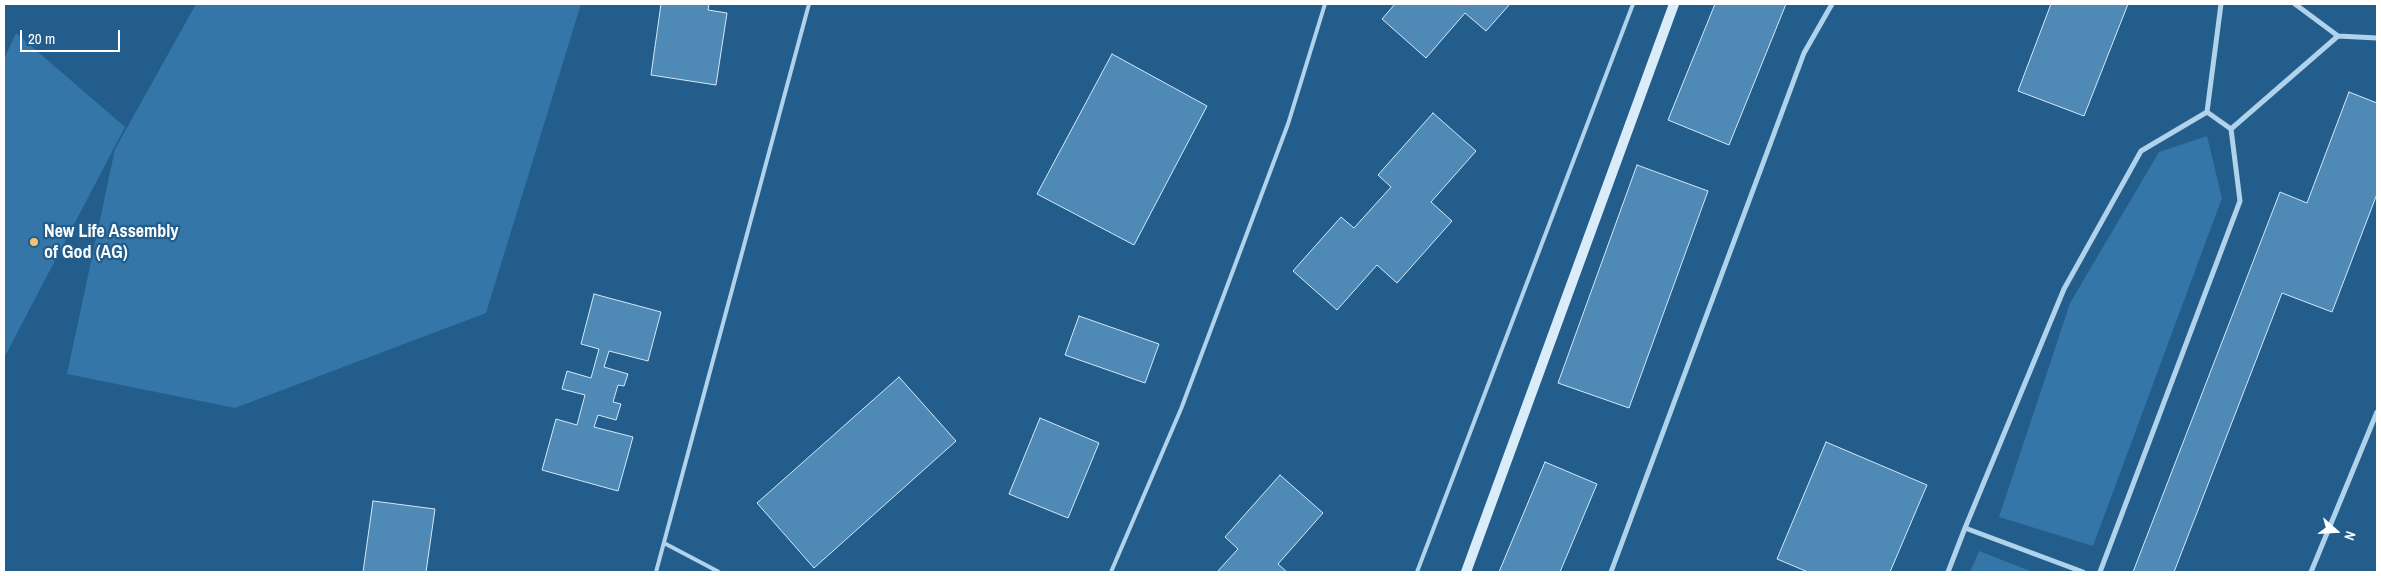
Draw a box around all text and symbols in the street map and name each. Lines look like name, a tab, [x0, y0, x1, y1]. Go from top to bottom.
scale bar	[22, 20, 122, 52]
text: 20 m	[28, 28, 55, 49]
place label: New Life Assembly of God (AG)	[44, 221, 179, 264]
marker: New Life Assembly of God (AG)	[28, 236, 40, 248]
north arrow	[2311, 506, 2361, 556]
text: N	[2340, 529, 2360, 543]

